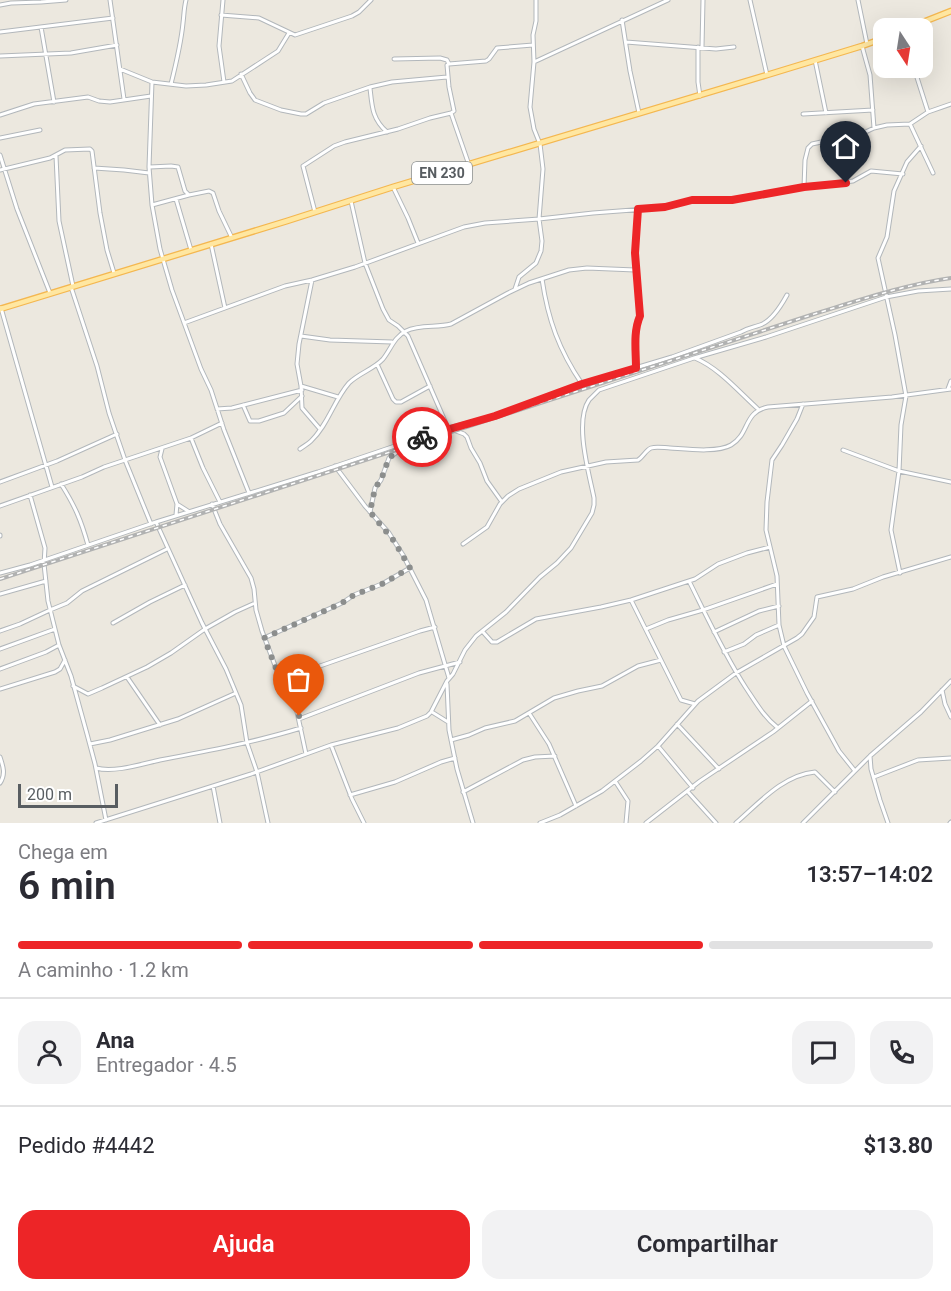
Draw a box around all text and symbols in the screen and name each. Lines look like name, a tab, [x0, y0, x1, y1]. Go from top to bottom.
north arrow	[873, 18, 933, 78]
map controls	[873, 18, 933, 78]
pin	[820, 121, 871, 183]
icon: home	[829, 130, 862, 163]
road number: EN 230	[412, 162, 472, 184]
courier	[392, 407, 452, 467]
icon: bike	[406, 421, 439, 454]
pin	[273, 654, 324, 716]
icon: bag	[282, 663, 315, 696]
scale bar	[18, 781, 118, 808]
text: 200 m	[27, 785, 72, 804]
text: Chega em	[18, 840, 108, 864]
text: 13:57–14:02	[806, 862, 933, 887]
text: 6 min	[18, 863, 116, 909]
text: A caminho · 1.2 km	[18, 958, 189, 982]
button: person	[18, 1021, 81, 1084]
button: chat	[792, 1021, 855, 1084]
button: phone	[870, 1021, 933, 1084]
text: Ana	[96, 1028, 135, 1053]
text: Entregador · 4.5	[96, 1053, 237, 1077]
text: Pedido #4442	[18, 1133, 155, 1158]
text: $13.80	[864, 1133, 933, 1158]
button: Ajuda	[18, 1210, 470, 1279]
button: Compartilhar	[482, 1210, 933, 1279]

